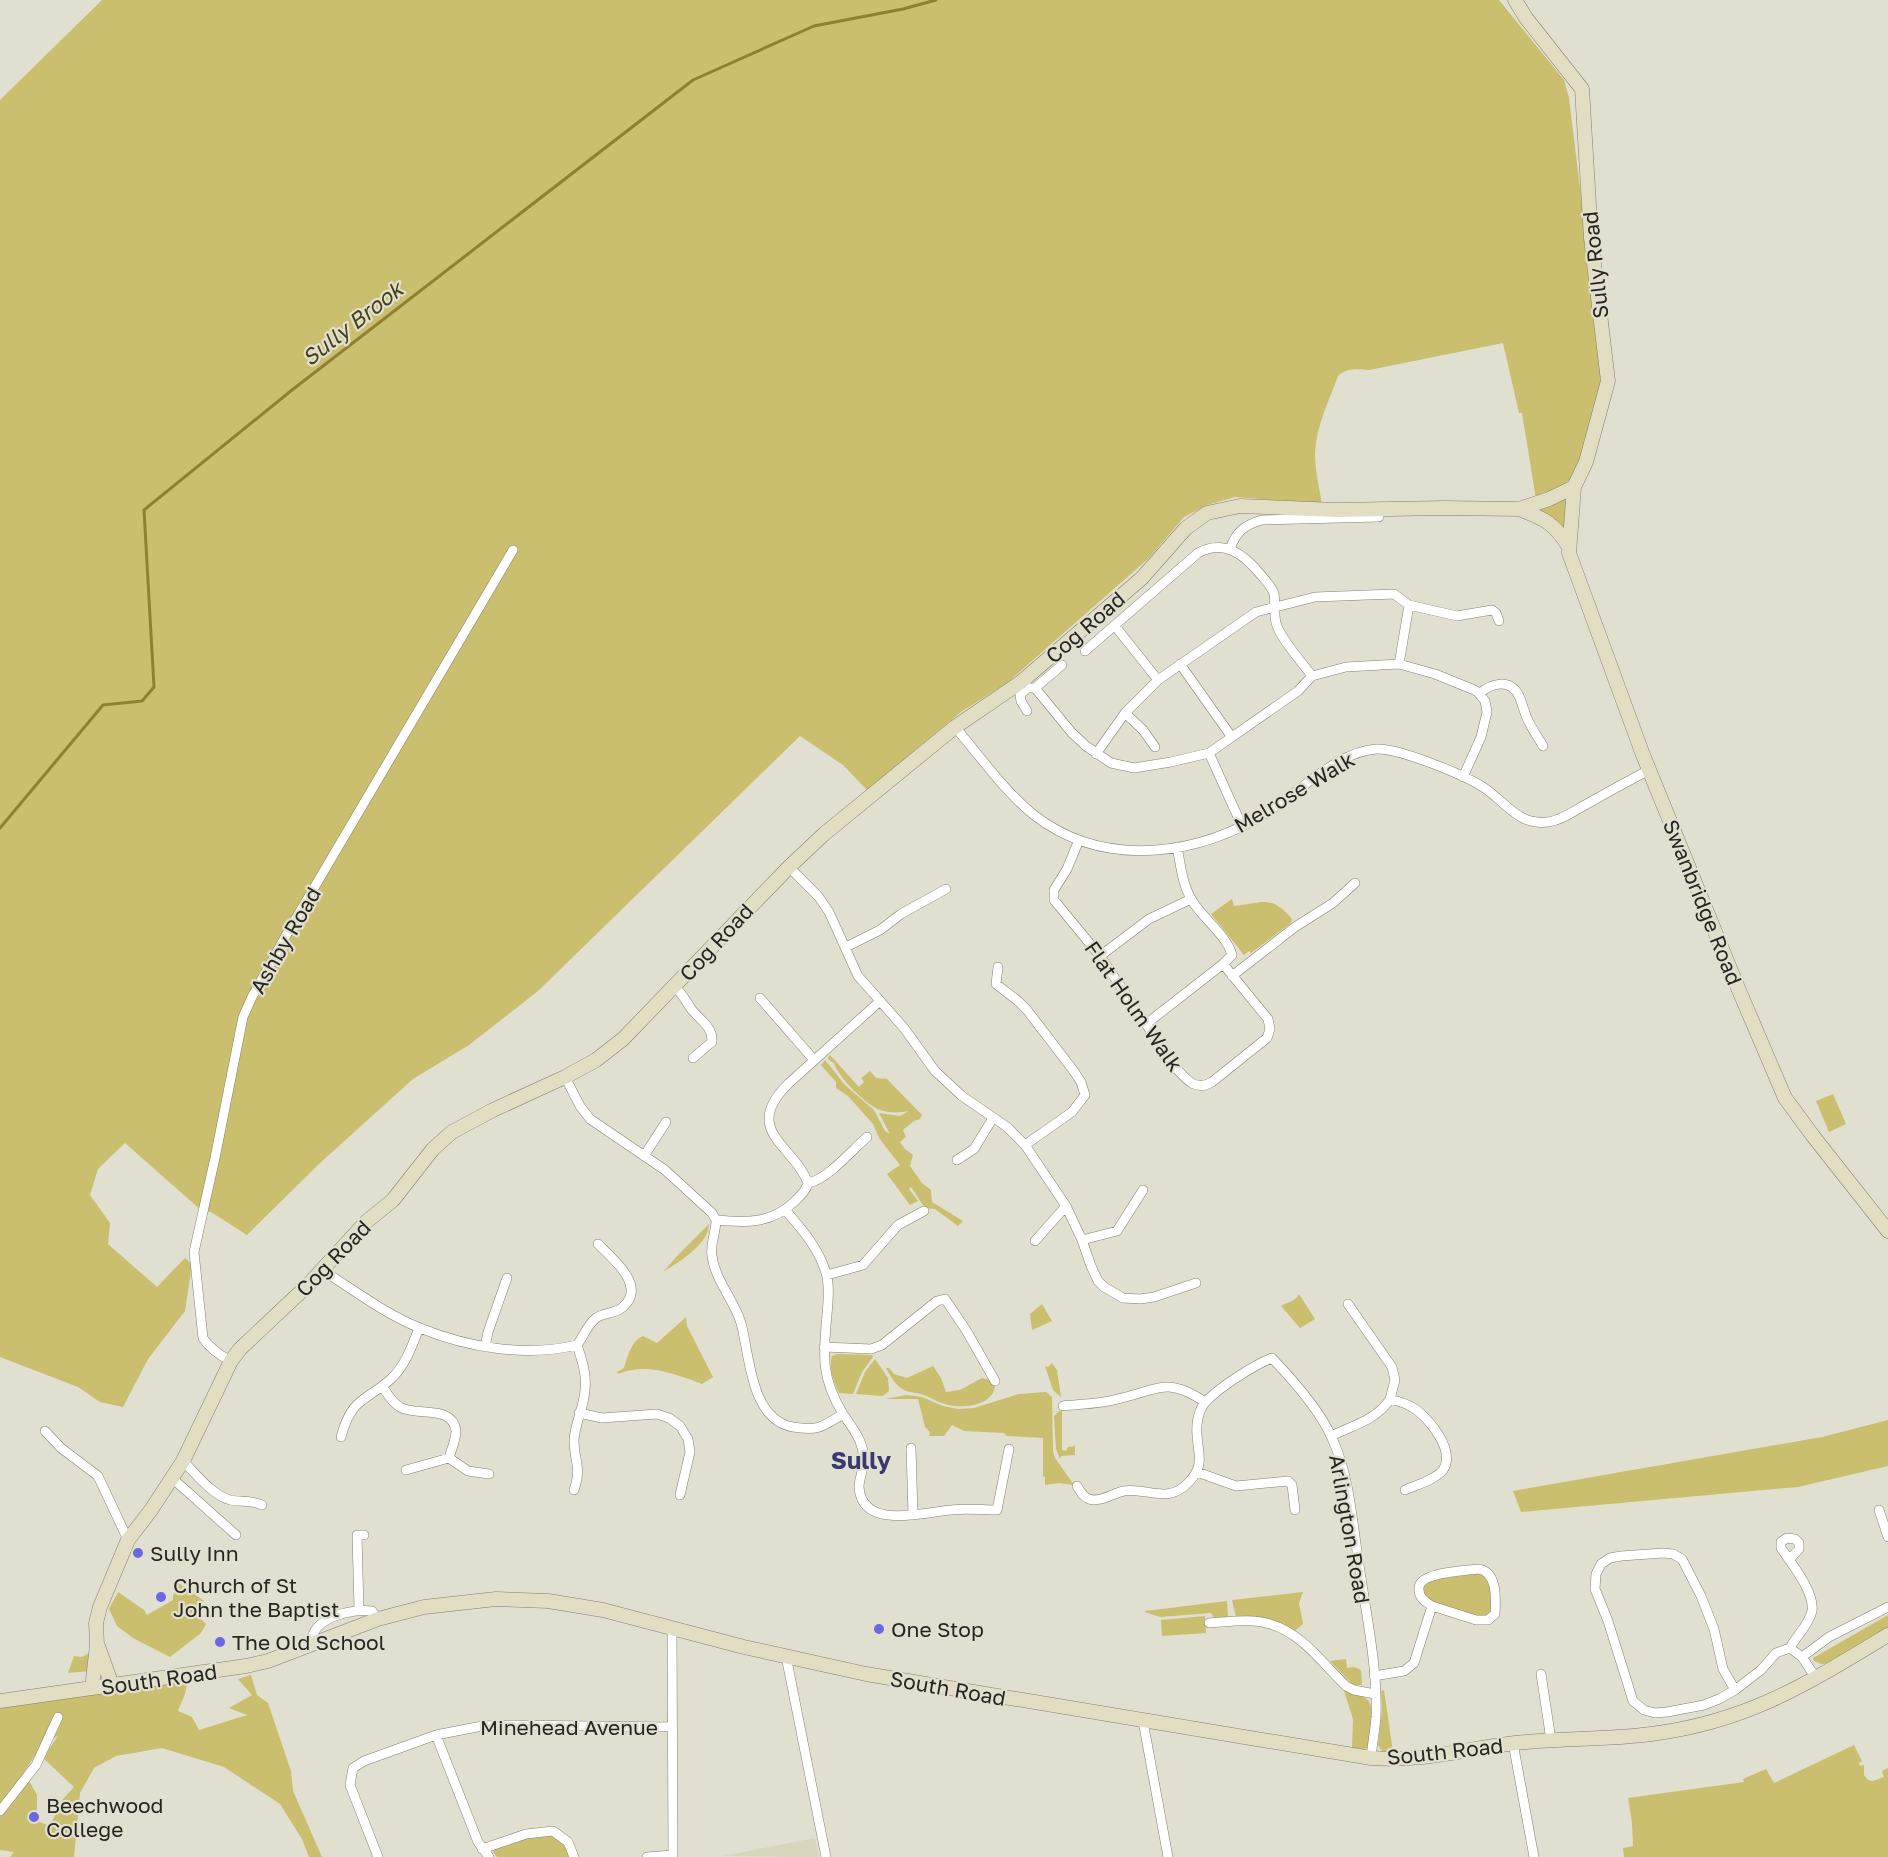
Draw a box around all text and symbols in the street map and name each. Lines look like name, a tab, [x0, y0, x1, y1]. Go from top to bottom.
street label: Sully Road	[1576, 210, 1614, 320]
water label: Sully Brook	[296, 274, 410, 371]
street label: Cog Road	[1040, 586, 1130, 668]
street label: Melrose Walk	[1229, 746, 1359, 838]
street label: Swanbridge Road	[1658, 816, 1748, 988]
street label: Ashby Road	[244, 882, 326, 998]
street label: Cog Road	[674, 898, 758, 986]
street label: Flat Holm Walk	[1079, 936, 1189, 1076]
street label: Cog Road	[290, 1214, 376, 1302]
district label: Sully	[831, 1445, 892, 1474]
street label: Arlington Road	[1324, 1452, 1376, 1606]
place label: Sully Inn	[150, 1540, 239, 1566]
marker: Sully Inn	[131, 1546, 145, 1560]
place label: Church of St John the Baptist	[173, 1572, 340, 1622]
marker: Church of St John the Baptist	[154, 1590, 168, 1604]
place label: One Stop	[891, 1616, 984, 1642]
marker: One Stop	[872, 1622, 886, 1636]
place label: The Old School	[232, 1629, 385, 1655]
marker: The Old School	[213, 1635, 227, 1649]
street label: South Road	[99, 1658, 219, 1700]
street label: South Road	[888, 1665, 1008, 1711]
street label: Minehead Avenue	[480, 1714, 658, 1740]
street label: South Road	[1386, 1732, 1504, 1770]
place label: Beechwood College	[46, 1792, 164, 1842]
marker: Beechwood College	[27, 1810, 41, 1824]

